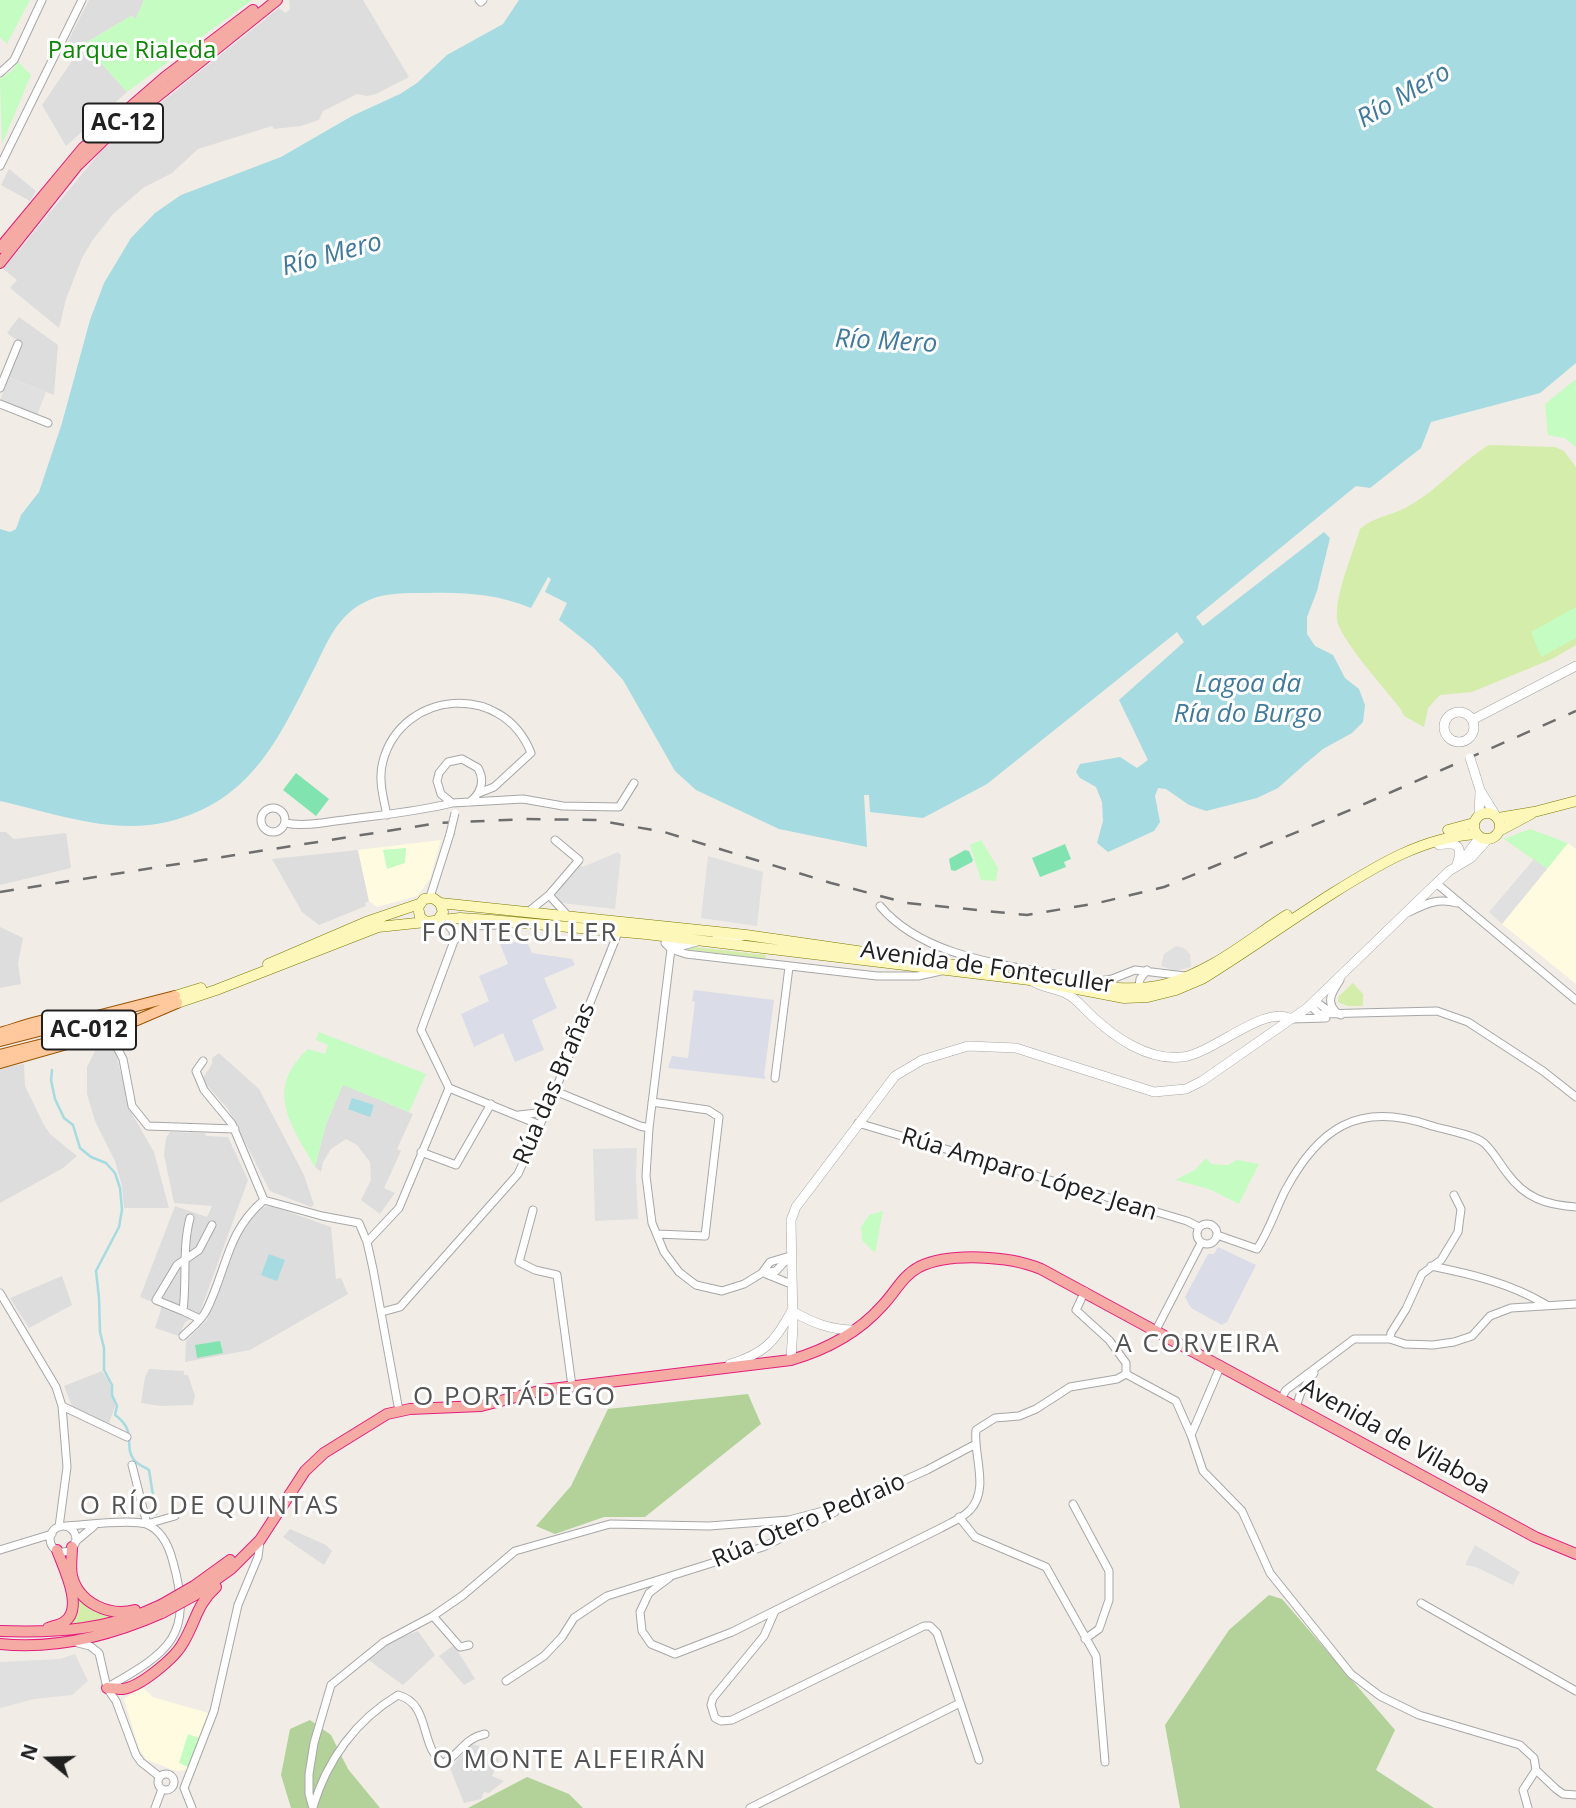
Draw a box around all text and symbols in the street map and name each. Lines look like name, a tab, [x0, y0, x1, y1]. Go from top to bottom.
park label: Parque Rialeda	[48, 37, 216, 65]
water label: Río Mero	[1352, 57, 1456, 135]
road number: AC-12	[83, 104, 163, 142]
water label: Río Mero	[278, 227, 386, 283]
water label: Río Mero	[834, 324, 938, 360]
water label: Lagoa da Ría do Burgo	[1174, 669, 1322, 730]
district label: FONTECULLER	[423, 918, 617, 950]
street label: Avenida de Fonteculler	[859, 936, 1115, 1000]
street label: Rúa das Brañas	[508, 999, 602, 1169]
road number: AC-012	[42, 1010, 136, 1050]
street label: Rúa Amparo López Jean	[898, 1122, 1160, 1228]
district label: A CORVEIRA	[1116, 1329, 1280, 1361]
street label: Avenida de Vilaboa	[1295, 1373, 1495, 1501]
district label: O PORTÁDEGO	[414, 1382, 616, 1414]
street label: Rúa Otero Pedraio	[708, 1467, 910, 1575]
district label: O RÍO DE QUINTAS	[82, 1491, 338, 1523]
north arrow	[14, 1724, 84, 1794]
text: N	[14, 1741, 44, 1764]
district label: O MONTE ALFEIRÁN	[435, 1745, 705, 1777]

